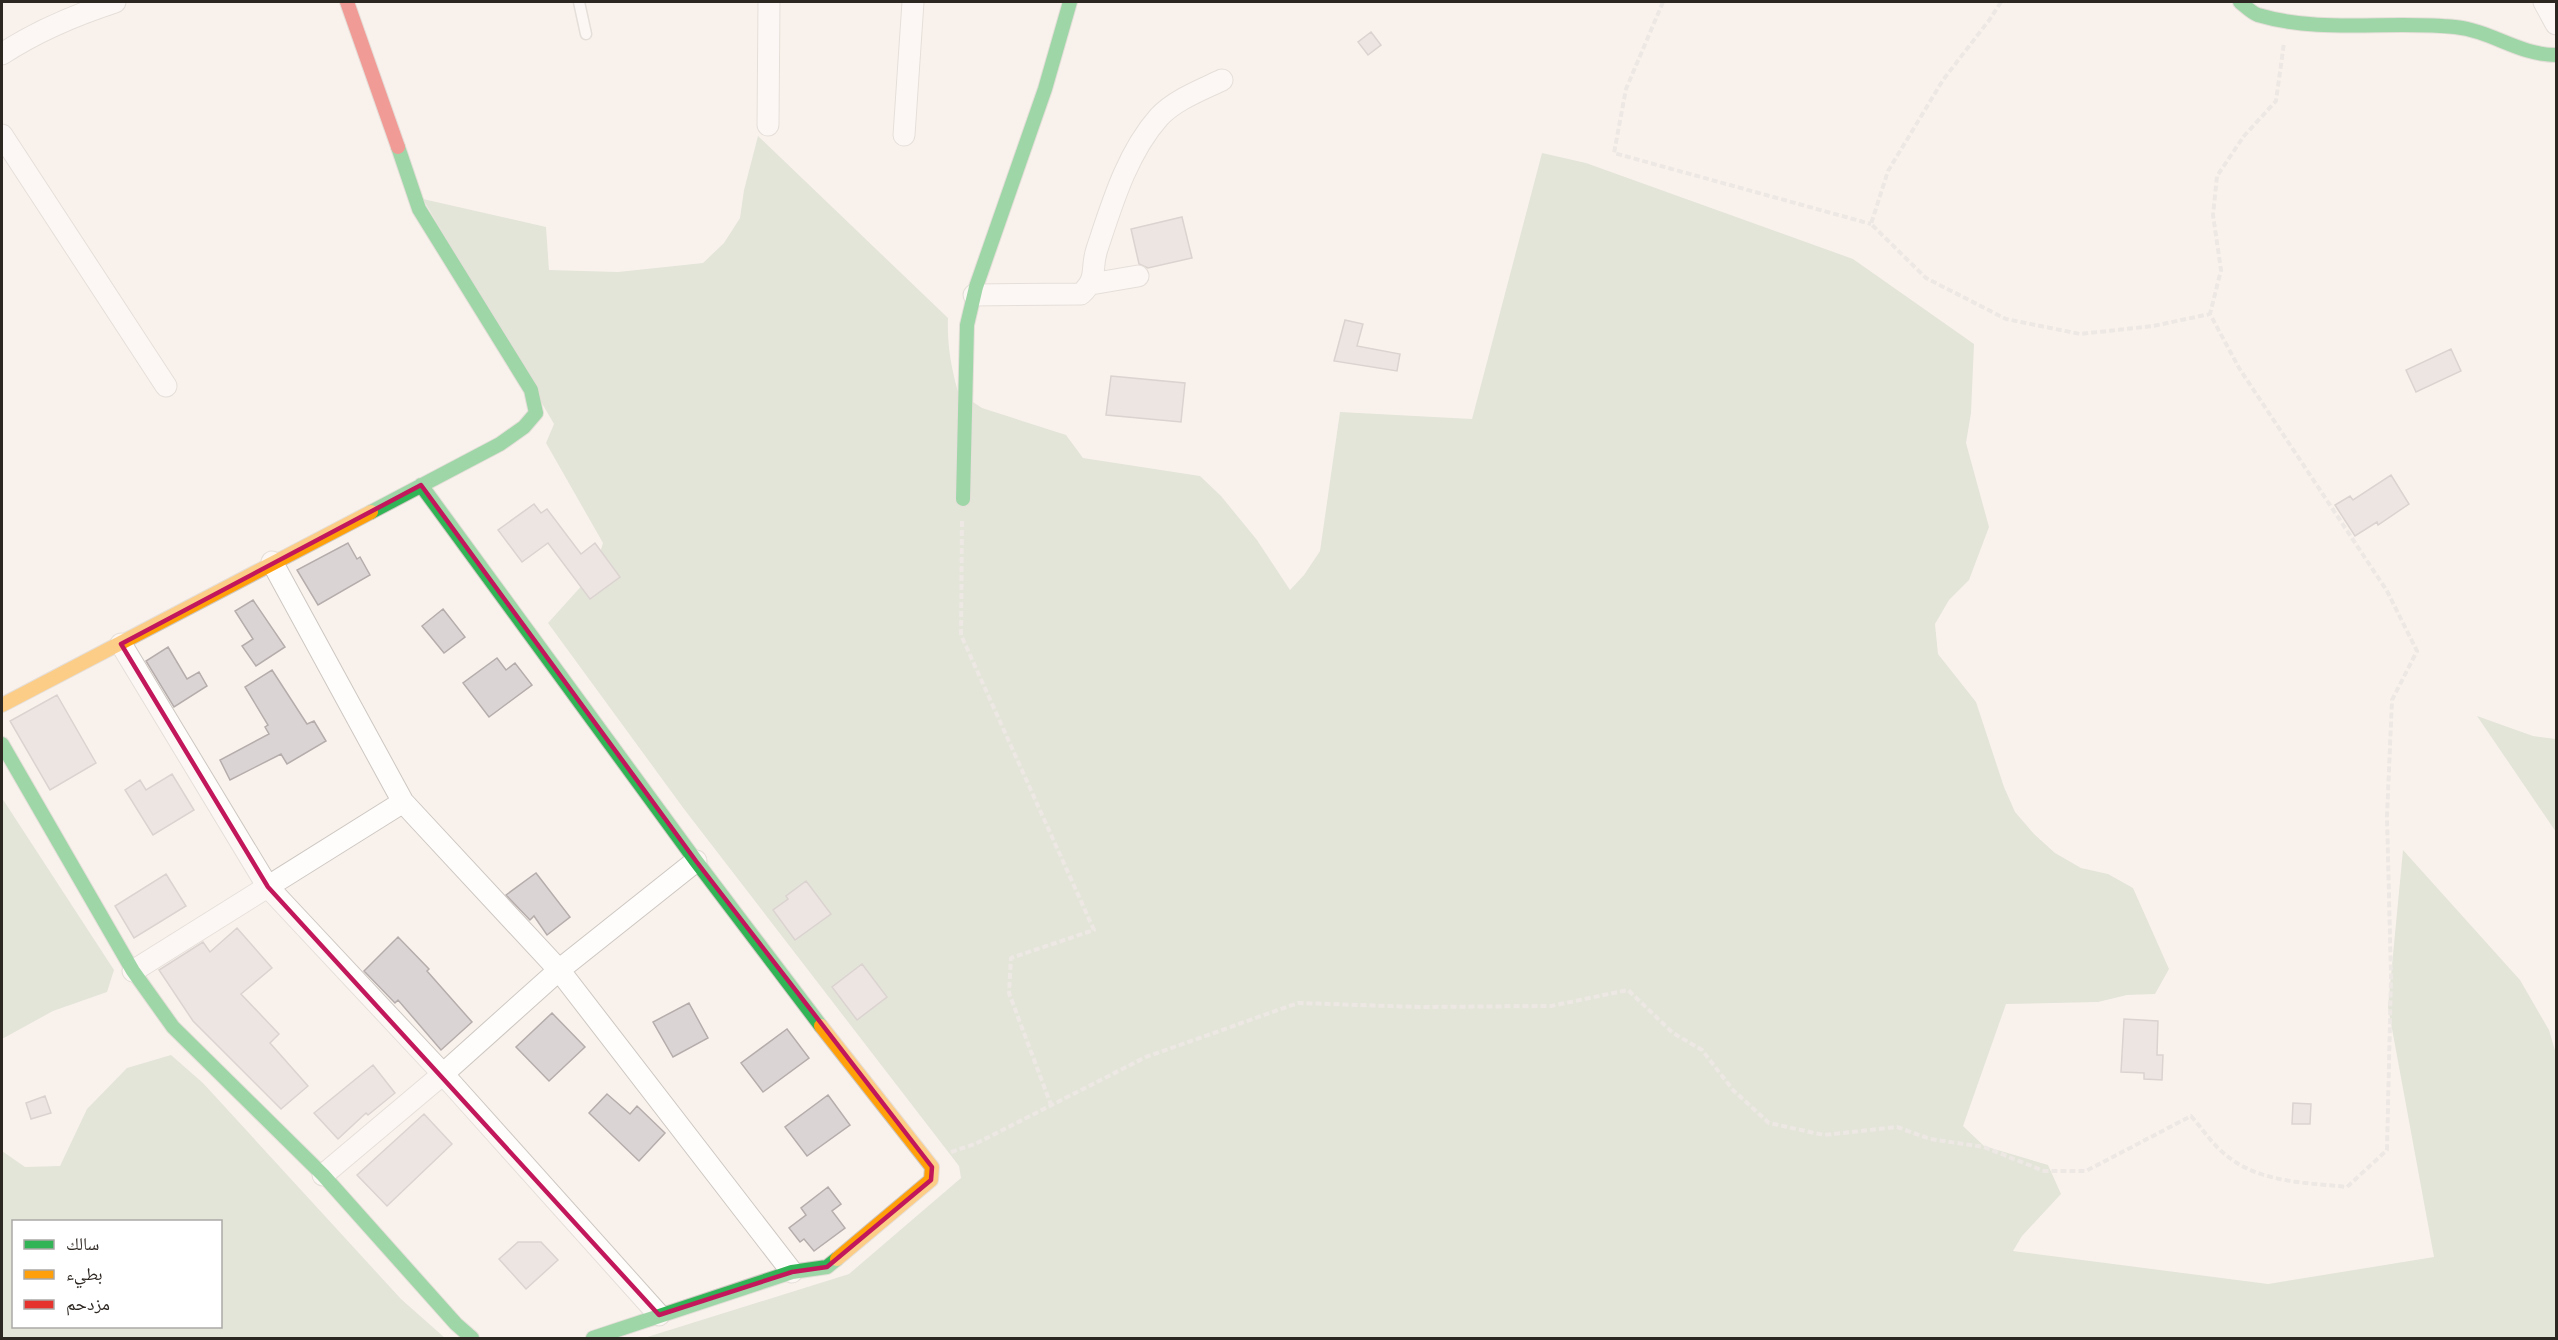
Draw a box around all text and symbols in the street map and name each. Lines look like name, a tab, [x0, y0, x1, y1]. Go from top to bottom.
legend	[12, 1220, 222, 1328]
text: سالك	[66, 1233, 99, 1255]
text: بطيء	[66, 1263, 103, 1289]
text: مزدحم	[66, 1293, 110, 1316]

